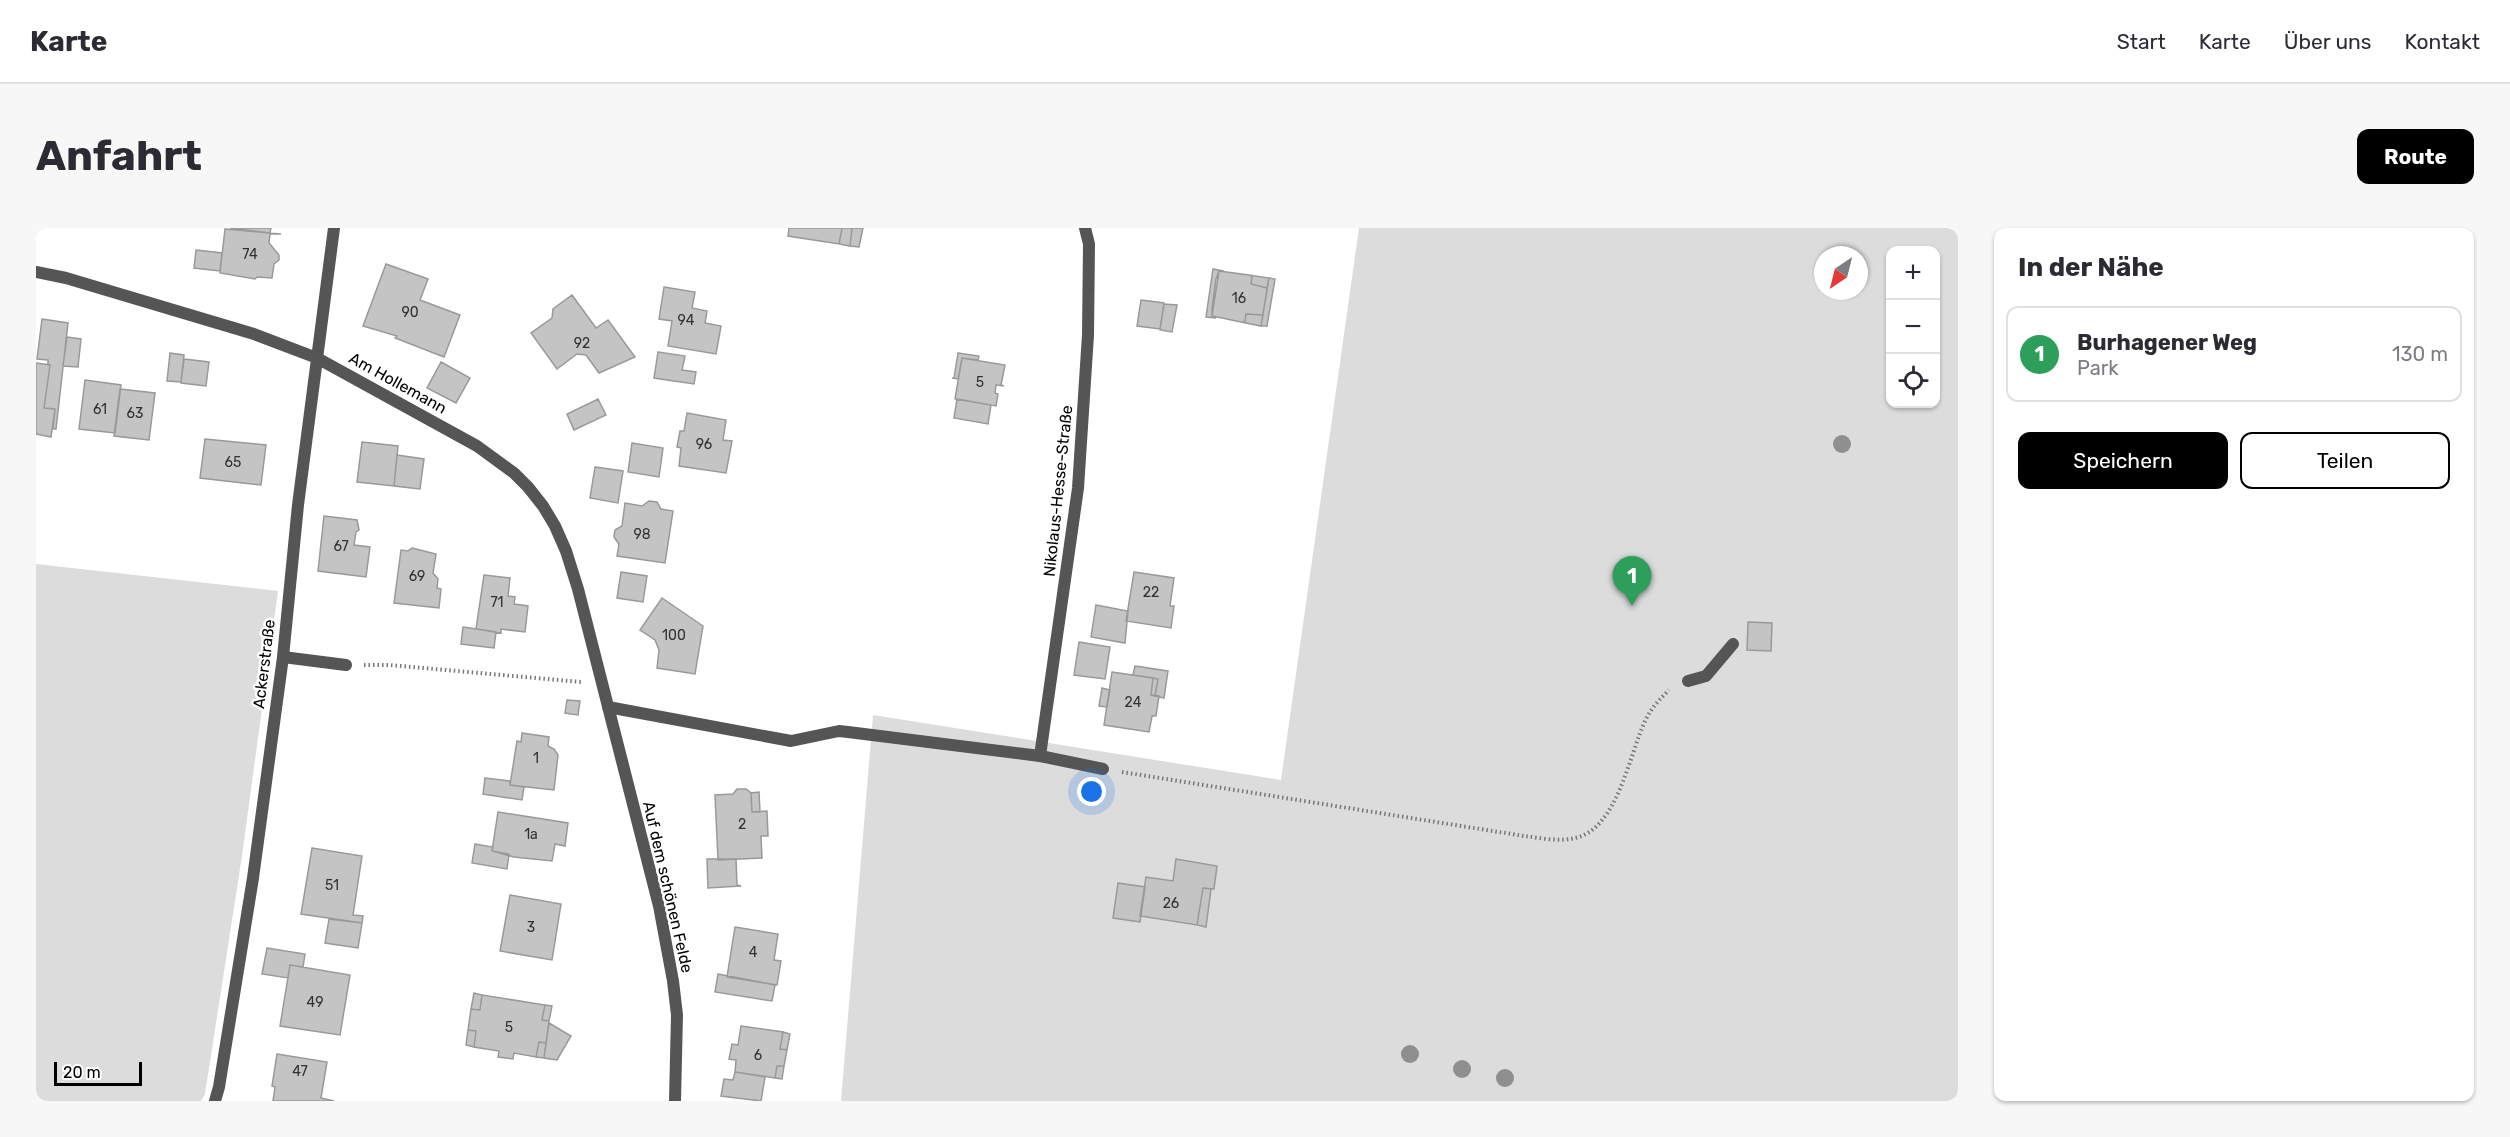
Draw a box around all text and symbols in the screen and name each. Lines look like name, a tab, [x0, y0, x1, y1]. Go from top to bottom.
text: Karte	[30, 25, 107, 58]
text: Start	[2117, 29, 2166, 54]
text: Karte	[2199, 29, 2251, 54]
text: Über uns	[2284, 29, 2372, 54]
text: Kontakt	[2405, 29, 2480, 54]
button: Route	[2357, 129, 2474, 184]
text: Anfahrt	[36, 131, 202, 181]
house number: 74	[242, 246, 258, 263]
north arrow	[1814, 246, 1868, 300]
map controls	[1886, 246, 1940, 408]
button: +	[1886, 246, 1940, 300]
text: In der Nähe	[2018, 252, 2164, 283]
house number: 16	[1232, 290, 1246, 307]
button: −	[1886, 300, 1940, 354]
house number: 90	[401, 304, 419, 321]
house number: 94	[678, 312, 695, 329]
text: Burhagener Weg	[2077, 329, 2257, 356]
house number: 92	[574, 335, 590, 352]
text: 1	[2035, 342, 2044, 366]
text: 130 m	[2392, 342, 2448, 366]
street label: Am Hollemann	[346, 348, 450, 418]
button: locate	[1886, 354, 1940, 408]
text: Park	[2077, 356, 2119, 380]
house number: 5	[976, 374, 984, 391]
house number: 61	[93, 401, 107, 418]
street label: Nikolaus-Hesse-Straße	[1040, 404, 1076, 578]
house number: 63	[127, 405, 143, 422]
button: Speichern	[2018, 432, 2228, 489]
button: Teilen	[2240, 432, 2450, 489]
house number: 96	[696, 436, 712, 453]
house number: 65	[225, 454, 241, 471]
house number: 98	[633, 526, 651, 543]
house number: 67	[333, 538, 349, 555]
pin: 1	[1612, 556, 1652, 606]
house number: 69	[409, 568, 425, 585]
house number: 22	[1143, 584, 1159, 601]
house number: 71	[490, 594, 504, 611]
street label: Ackerstraße	[249, 618, 279, 710]
house number: 100	[662, 627, 686, 644]
house number: 24	[1125, 694, 1142, 711]
house number: 1	[533, 750, 539, 767]
your location	[1077, 777, 1106, 806]
street label: Auf dem schönen Felde	[639, 799, 697, 975]
house number: 2	[738, 816, 746, 833]
house number: 1a	[524, 826, 538, 843]
house number: 51	[325, 877, 339, 894]
house number: 26	[1163, 895, 1179, 912]
house number: 3	[527, 919, 535, 936]
house number: 4	[749, 944, 758, 961]
house number: 49	[307, 994, 323, 1011]
house number: 5	[505, 1019, 513, 1036]
house number: 6	[754, 1047, 762, 1064]
scale bar	[54, 1059, 142, 1086]
text: 20 m	[63, 1063, 101, 1082]
house number: 47	[292, 1063, 308, 1080]

